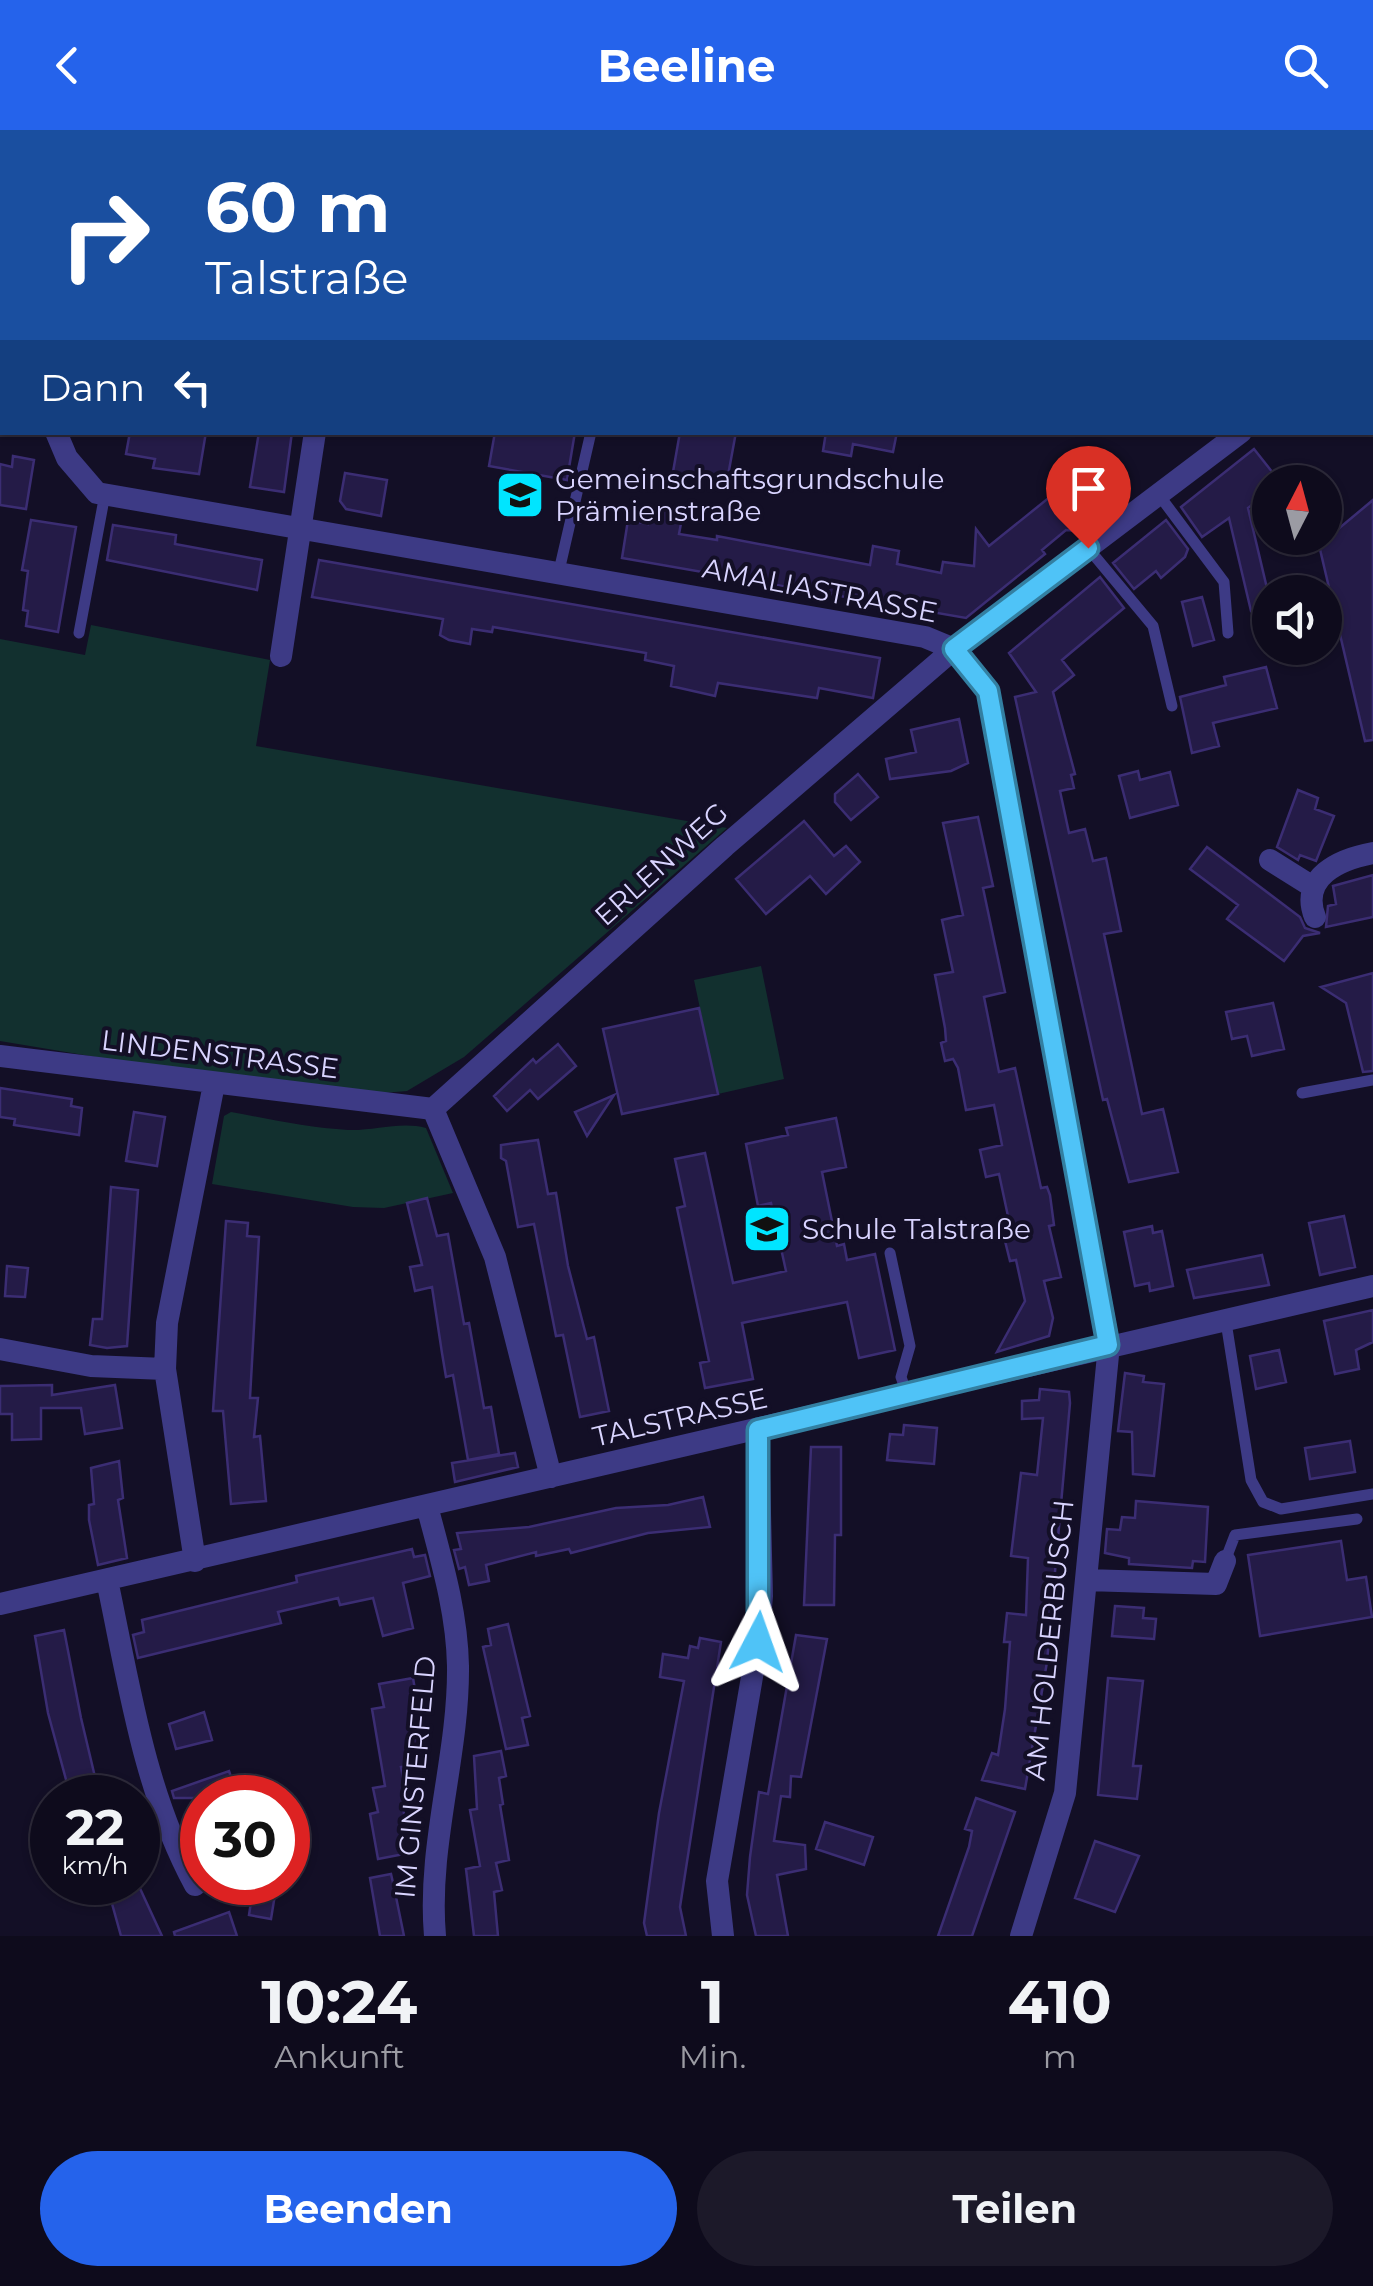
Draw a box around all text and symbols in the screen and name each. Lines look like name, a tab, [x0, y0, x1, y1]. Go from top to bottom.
icon: back	[40, 38, 95, 93]
text: Beeline	[598, 38, 775, 93]
icon: search	[1278, 38, 1333, 93]
text: 60 m	[205, 164, 390, 250]
icon: right	[40, 170, 170, 300]
text: Talstraße	[205, 250, 408, 305]
icon: left	[165, 360, 220, 415]
text: Dann	[40, 364, 145, 411]
pin	[1046, 446, 1131, 549]
icon: arrive	[1061, 461, 1116, 516]
place label: Gemeinschaftsgrundschule Prämienstraße	[555, 462, 944, 528]
north arrow	[1252, 465, 1342, 555]
map controls	[1252, 465, 1342, 665]
school or university icon: Gemeinschaftsgrundschule Prämienstraße	[494, 469, 546, 521]
street label: AMALIASTRASSE	[700, 551, 940, 629]
button: sound	[1252, 575, 1342, 665]
street label: ERLENWEG	[587, 795, 735, 933]
street label: LINDENSTRASSE	[99, 1023, 341, 1085]
school or university icon: Schule Talstraße	[741, 1203, 793, 1255]
place label: Schule Talstraße	[802, 1212, 1031, 1246]
street label: TALSTRASSE	[589, 1380, 771, 1454]
street label: AM HOLDERBUSCH	[1017, 1498, 1081, 1782]
position arrow	[706, 1590, 810, 1694]
street label: IM GINSTERFELD	[387, 1654, 443, 1900]
speed limit sign: 30	[180, 1775, 310, 1905]
text: 22	[66, 1797, 125, 1858]
text: km/h	[62, 1850, 128, 1880]
text: 10:24	[261, 1965, 417, 2038]
text: 1	[701, 1965, 724, 2038]
text: 410	[1008, 1965, 1112, 2038]
text: Ankunft	[274, 2037, 405, 2076]
text: Min.	[679, 2037, 746, 2076]
text: m	[1043, 2037, 1077, 2076]
button: Beenden	[40, 2151, 677, 2266]
button: Teilen	[697, 2151, 1333, 2266]

